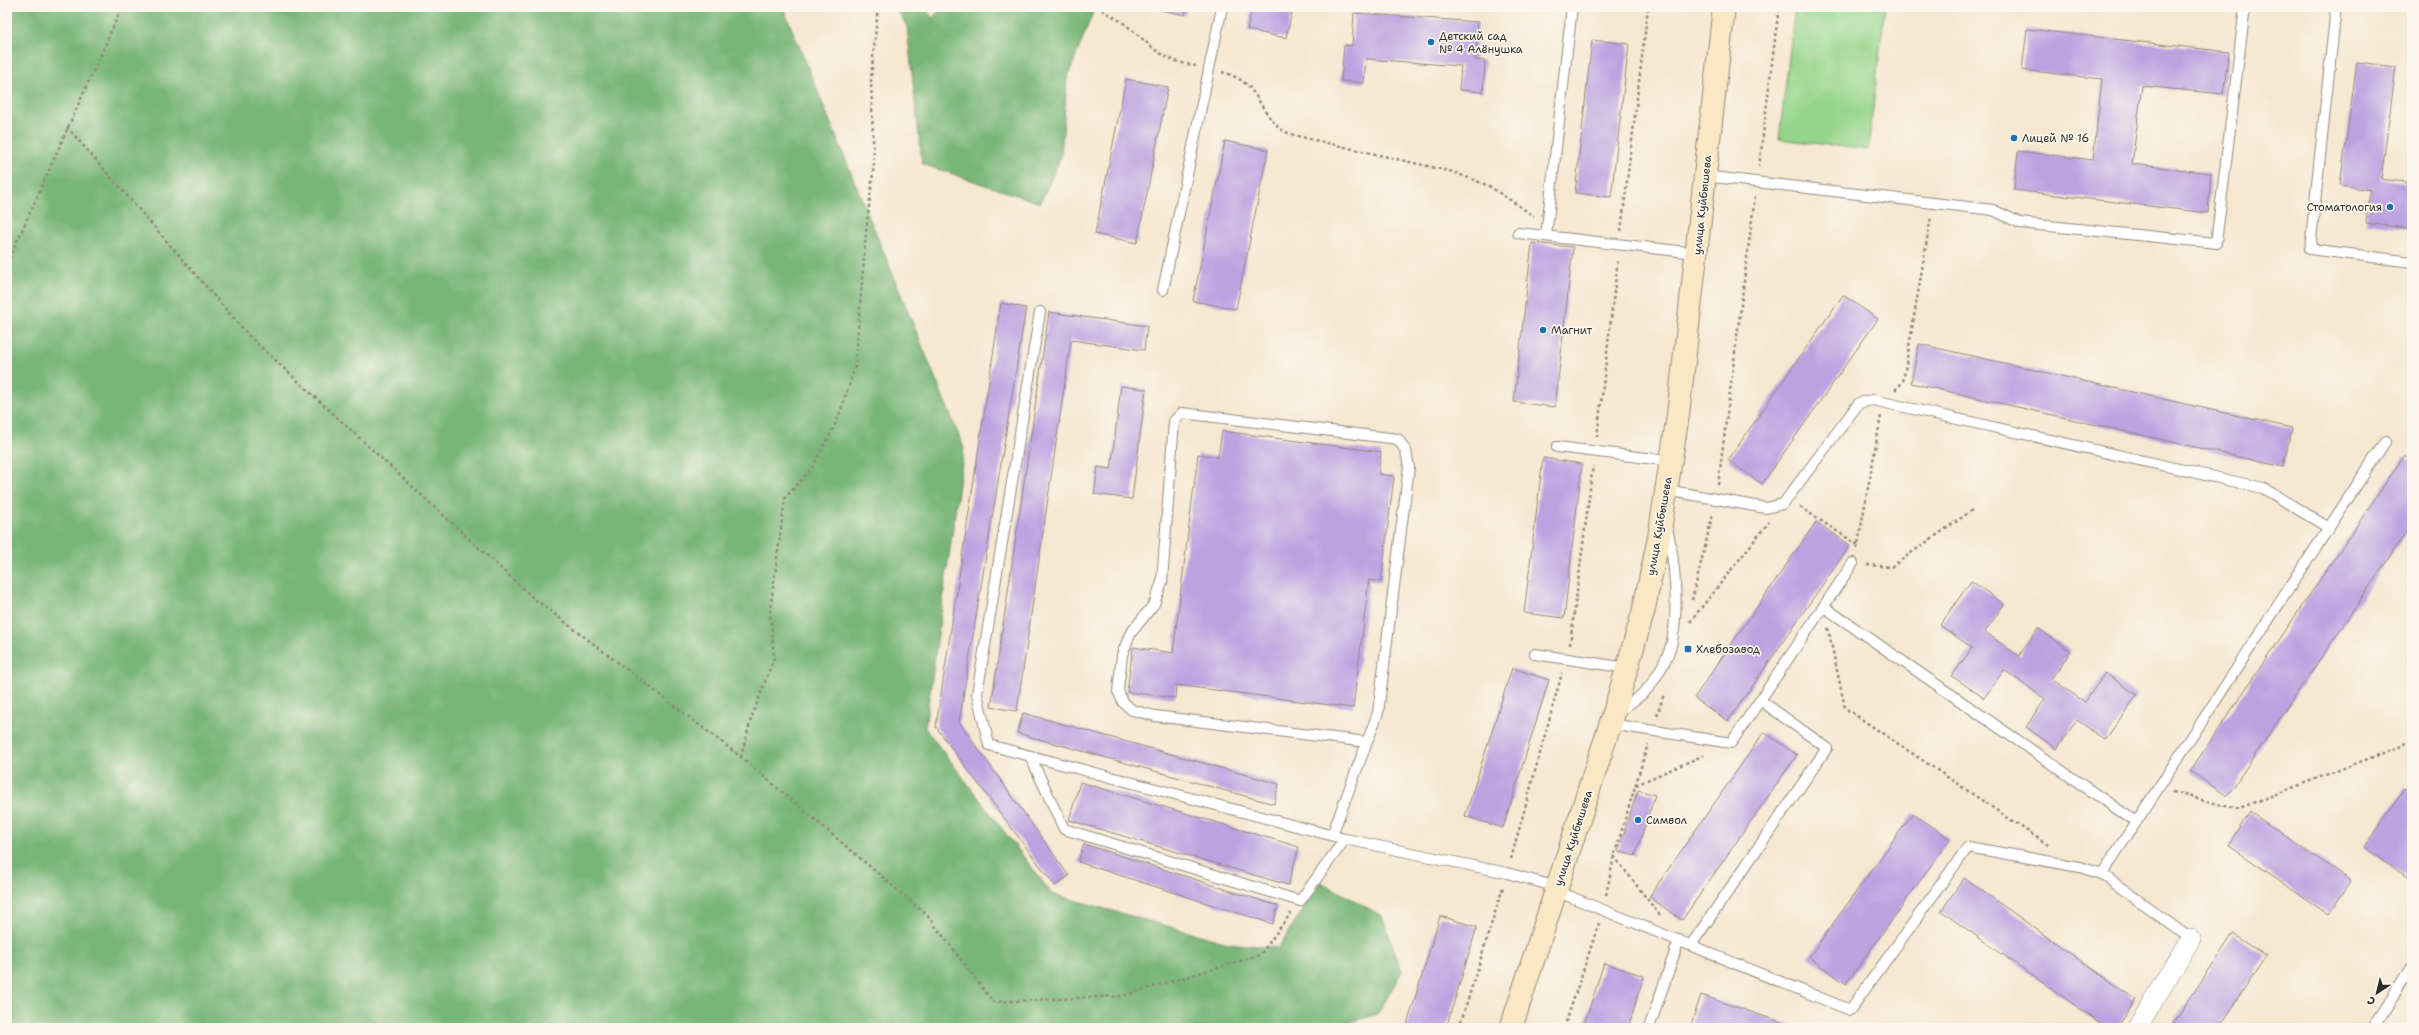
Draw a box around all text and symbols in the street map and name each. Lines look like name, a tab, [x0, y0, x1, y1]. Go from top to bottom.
place label: Детский сад № 4 Алёнушка	[1439, 29, 1523, 57]
marker: Детский сад № 4 Алёнушка	[1426, 37, 1436, 47]
place label: Лицей № 16	[2022, 131, 2089, 146]
marker: Лицей № 16	[2009, 133, 2019, 143]
street label: улица Куйбышева	[1690, 154, 1715, 256]
place label: Стоматология	[2307, 200, 2382, 215]
marker: Стоматология	[2385, 202, 2395, 212]
place label: Магнит	[1551, 323, 1592, 338]
marker: Магнит	[1538, 325, 1548, 335]
street label: улица Куйбышева	[1643, 475, 1676, 577]
place label: Хлебозавод	[1696, 642, 1760, 657]
marker: Хлебозавод	[1683, 644, 1693, 654]
street label: улица Куйбышева	[1551, 788, 1596, 888]
place label: Символ	[1646, 813, 1687, 828]
marker: Символ	[1633, 815, 1643, 825]
north arrow	[2357, 973, 2397, 1013]
text: С	[2364, 993, 2379, 1009]

